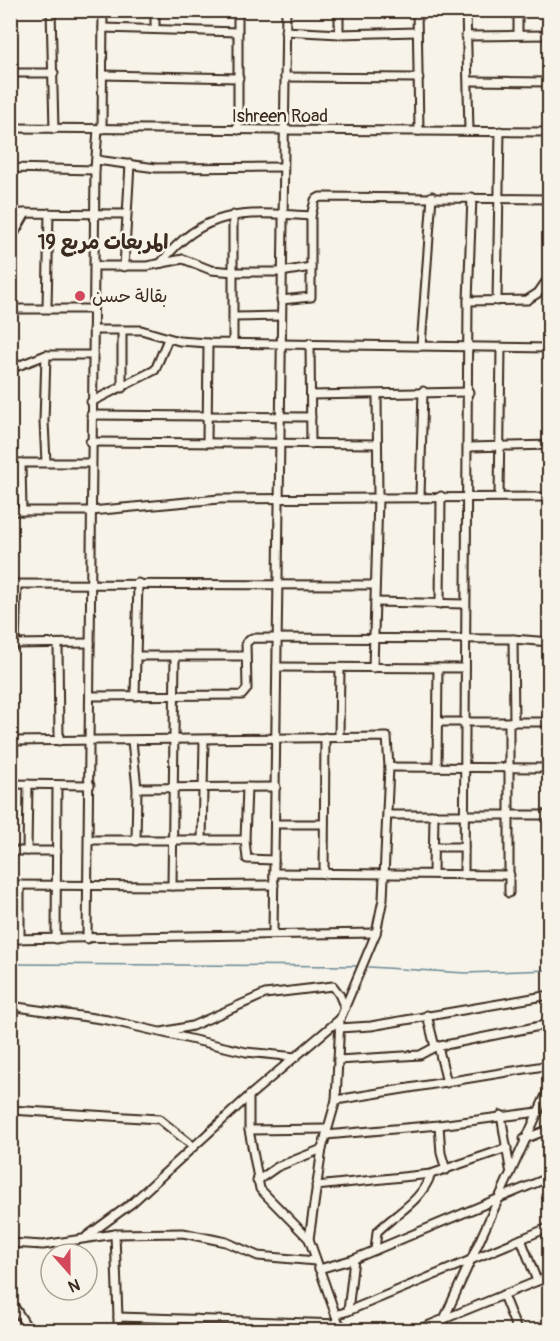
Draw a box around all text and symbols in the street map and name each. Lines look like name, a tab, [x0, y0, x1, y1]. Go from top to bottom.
street label: Ishreen Road	[232, 105, 328, 128]
district label: المربعات مربع 19	[38, 230, 168, 257]
place label: بقالة حسن	[92, 285, 168, 308]
marker: بقالة حسن	[73, 289, 87, 303]
north arrow	[39, 1242, 99, 1302]
text: N	[65, 1274, 83, 1296]

